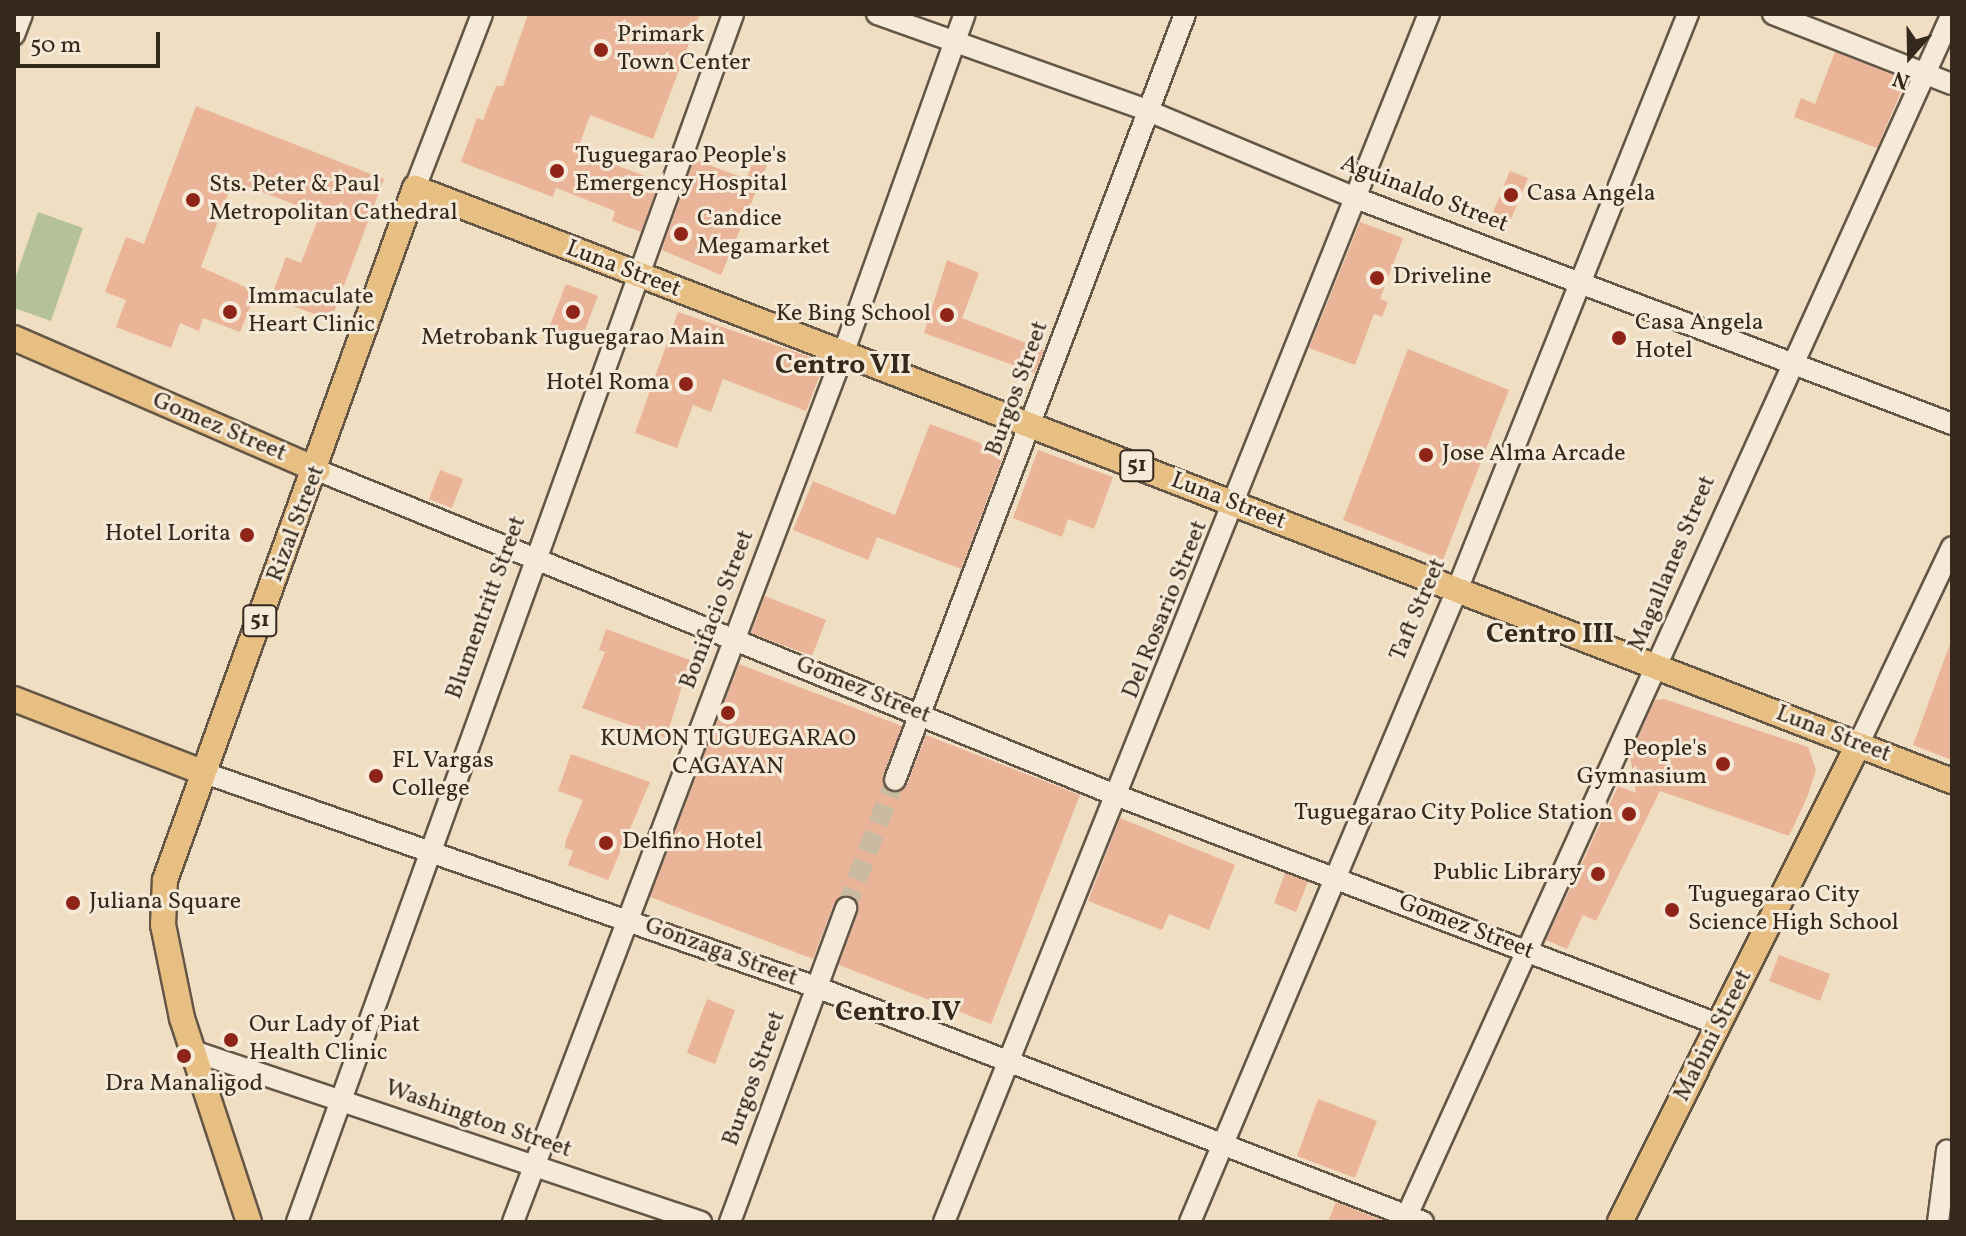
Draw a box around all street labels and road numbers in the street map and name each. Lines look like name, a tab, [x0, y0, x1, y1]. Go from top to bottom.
street label: Aguinaldo Street	[1336, 150, 1512, 240]
street label: Luna Street	[561, 235, 685, 305]
street label: Burgos Street	[980, 318, 1056, 460]
street label: Gomez Street	[148, 387, 290, 469]
road number: 51	[1119, 448, 1155, 484]
street label: Rizal Street	[262, 462, 332, 586]
street label: Luna Street	[1166, 467, 1290, 537]
street label: Magallanes Street	[1623, 472, 1723, 656]
street label: Blumentritt Street	[441, 513, 533, 703]
street label: Del Rosario Street	[1117, 517, 1215, 703]
street label: Bonifacio Street	[674, 526, 762, 694]
street label: Taft Street	[1384, 554, 1454, 666]
road number: 51	[242, 603, 278, 639]
street label: Gomez Street	[791, 651, 935, 731]
street label: Luna Street	[1771, 700, 1895, 770]
street label: Gomez Street	[1394, 889, 1538, 967]
street label: Gonzaga Street	[641, 912, 801, 994]
street label: Mabini Street	[1669, 965, 1759, 1107]
street label: Burgos Street	[717, 1008, 793, 1150]
street label: Washington Street	[381, 1075, 575, 1165]

